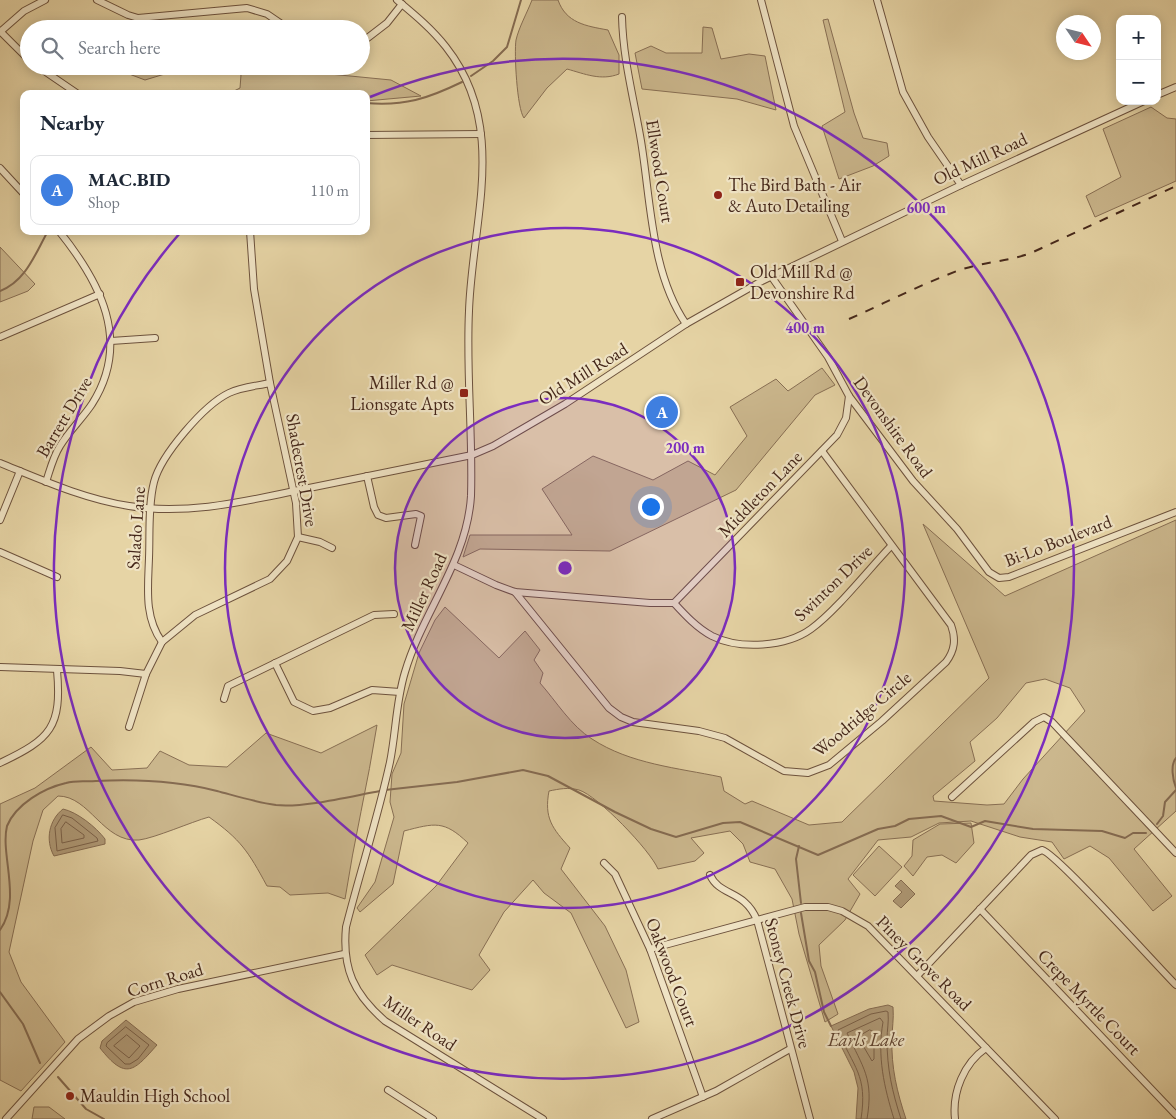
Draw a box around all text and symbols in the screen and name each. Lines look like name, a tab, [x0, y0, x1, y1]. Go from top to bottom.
north arrow	[1056, 15, 1101, 60]
map controls	[1116, 15, 1161, 105]
button: +	[1116, 15, 1161, 60]
search box	[20, 20, 370, 75]
icon: search	[38, 34, 66, 62]
text: Search here	[78, 35, 160, 60]
button: −	[1116, 60, 1161, 105]
text: Nearby	[40, 109, 104, 136]
street label: Ellwood Court	[641, 118, 680, 224]
street label: Old Mill Road	[929, 126, 1031, 190]
text: MAC.BID	[88, 167, 170, 192]
place label: The Bird Bath - Air & Auto Detailing	[728, 173, 861, 217]
text: A	[51, 180, 63, 201]
text: 110 m	[310, 180, 349, 201]
marker: The Bird Bath - Air & Auto Detailing	[712, 189, 724, 201]
text: Shop	[88, 192, 120, 213]
text: 600 m	[906, 198, 946, 217]
place label: Old Mill Rd @ Devonshire Rd	[750, 260, 855, 304]
marker: Old Mill Rd @ Devonshire Rd	[734, 276, 746, 288]
text: 400 m	[785, 318, 825, 337]
street label: Old Mill Road	[534, 337, 633, 410]
place label: Miller Rd @ Lionsgate Apts	[350, 371, 454, 415]
street label: Devonshire Road	[849, 371, 939, 483]
street label: Barrett Drive	[30, 372, 97, 461]
marker: Miller Rd @ Lionsgate Apts	[458, 387, 470, 399]
pin: A	[646, 393, 678, 431]
street label: Shadecrest Drive	[281, 412, 324, 528]
text: 200 m	[665, 438, 705, 457]
street label: Middleton Lane	[712, 445, 807, 542]
street label: Salado Lane	[121, 486, 150, 570]
your location	[638, 494, 664, 520]
street label: Bi-Lo Boulevard	[1001, 509, 1116, 572]
street label: Swinton Drive	[788, 539, 877, 626]
street label: Miller Road	[395, 548, 452, 635]
centre of rings	[556, 559, 574, 577]
street label: Woodridge Circle	[808, 666, 916, 761]
street label: Piney Grove Road	[872, 910, 978, 1016]
street label: Oakwood Court	[641, 914, 704, 1030]
street label: Stoney Creek Drive	[760, 915, 817, 1051]
street label: Crepe Myrtle Court	[1033, 944, 1146, 1060]
street label: Corn Road	[124, 957, 207, 1002]
street label: Miller Road	[379, 990, 462, 1056]
water label: Earls Lake	[827, 1027, 905, 1052]
place label: Mauldin High School	[80, 1084, 230, 1107]
marker: Mauldin High School	[64, 1090, 76, 1102]

